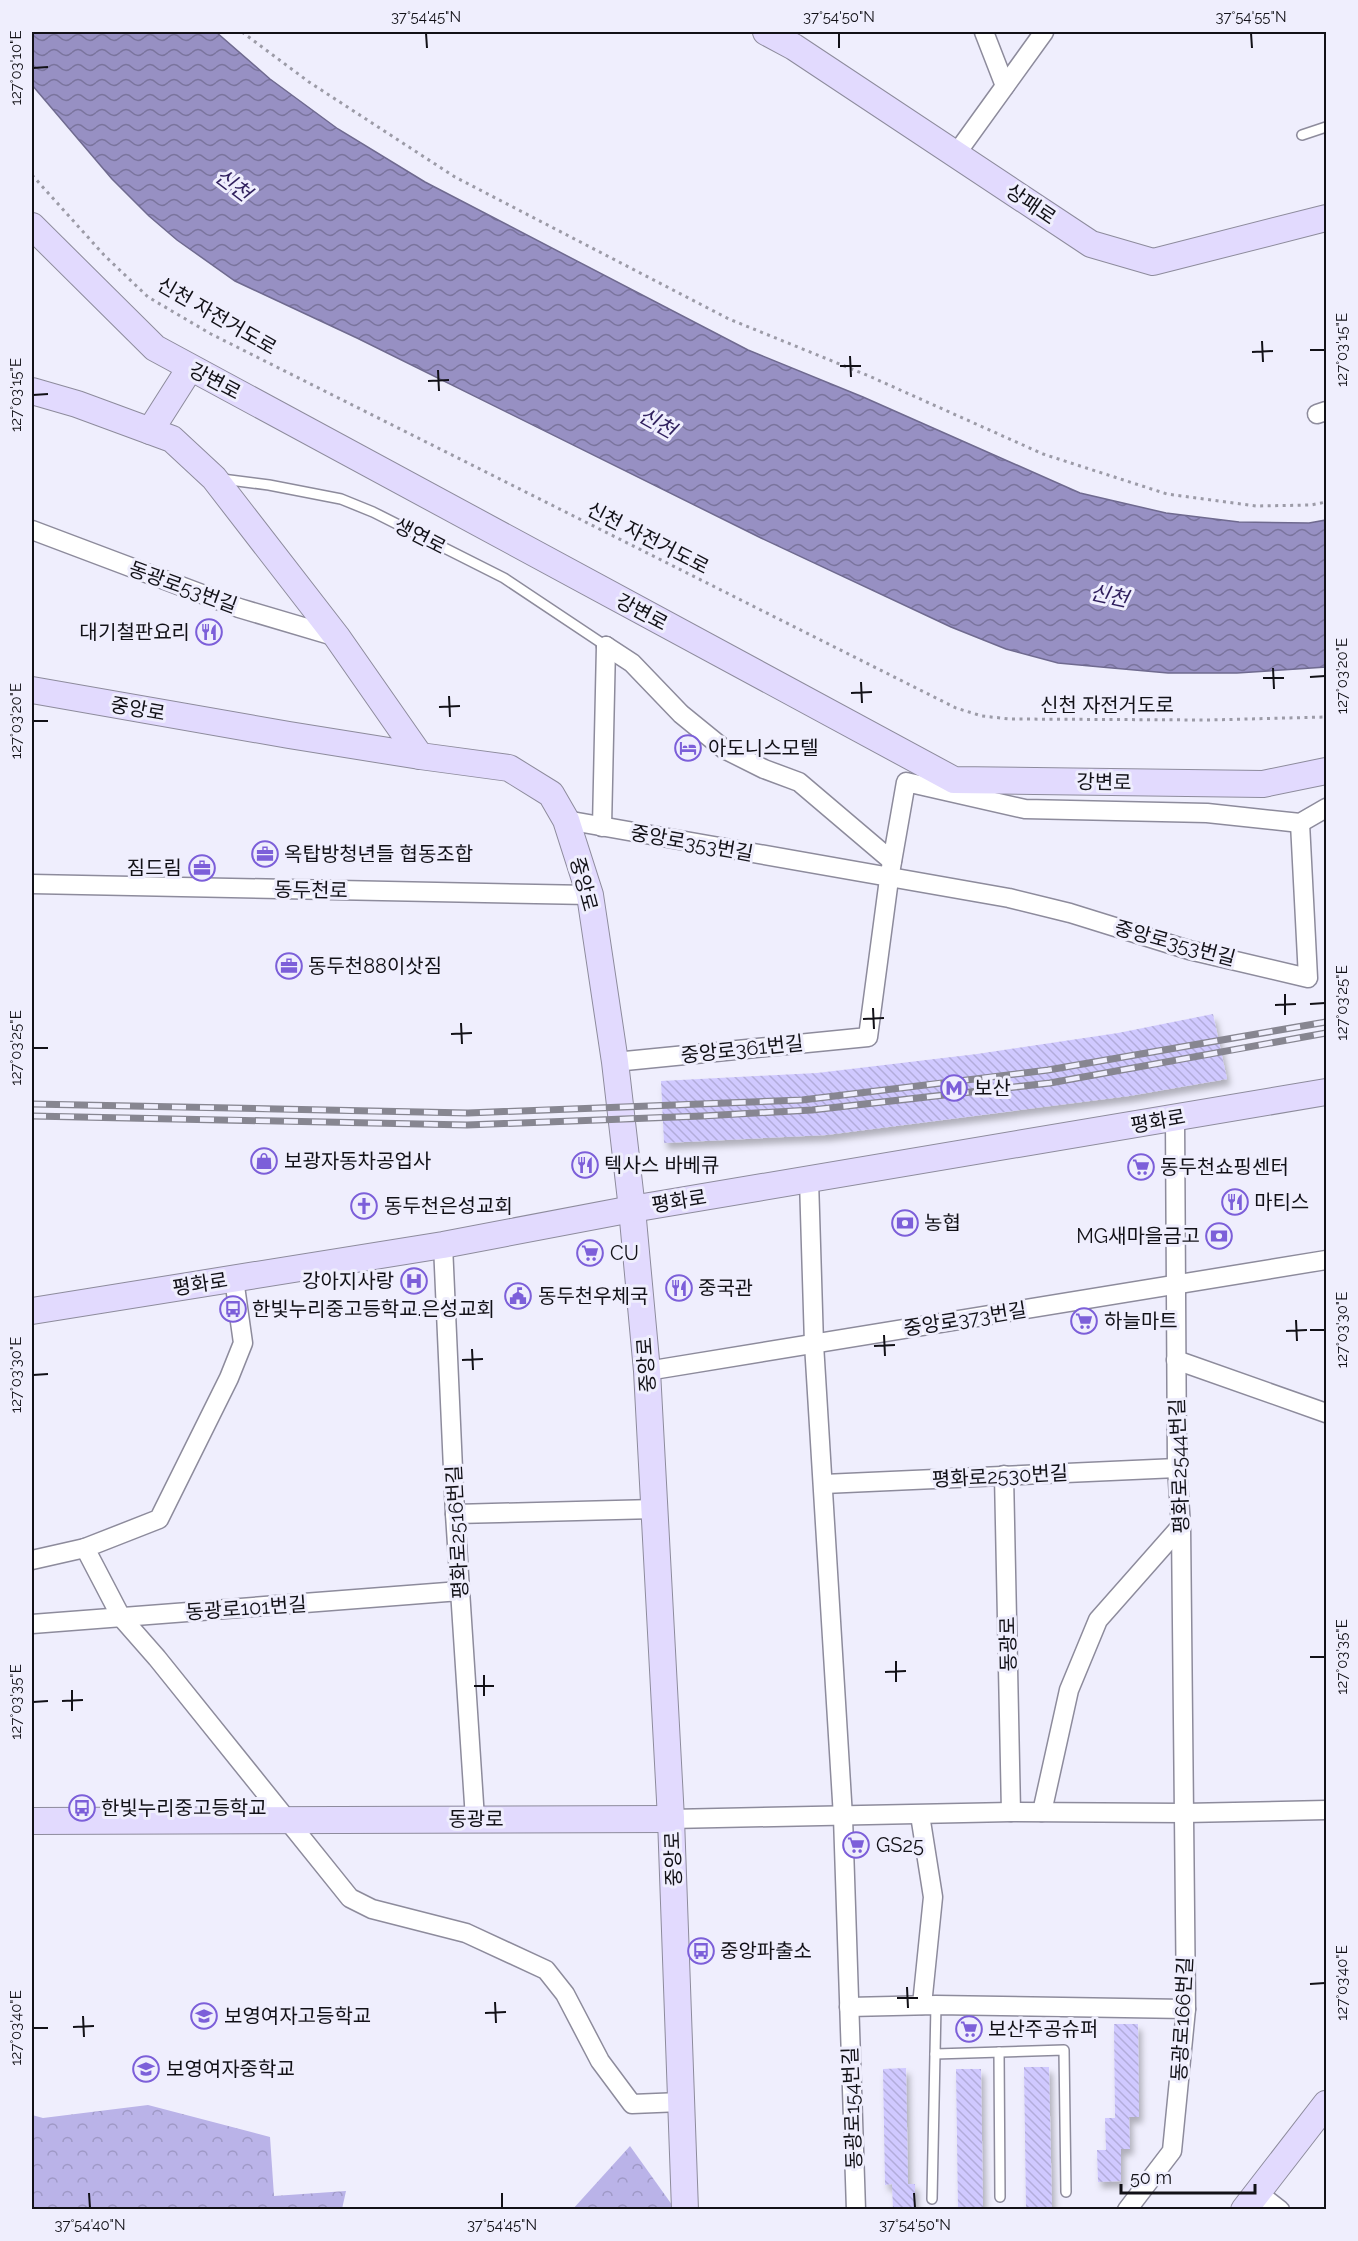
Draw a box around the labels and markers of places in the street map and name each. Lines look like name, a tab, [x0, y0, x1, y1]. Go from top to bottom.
restaurant icon: 대기철판요리	[194, 617, 224, 647]
place label: 대기철판요리	[80, 620, 190, 644]
hotel icon: 아도니스모텔	[673, 733, 703, 763]
place label: 아도니스모텔	[708, 736, 818, 760]
office icon: 옥탑방청년들 협동조합	[250, 839, 280, 869]
place label: 옥탑방청년들 협동조합	[284, 842, 473, 866]
office icon: 짐드림	[187, 853, 217, 883]
place label: 짐드림	[127, 856, 182, 880]
office icon: 동두천88이삿짐	[274, 951, 304, 981]
place label: 동두천88이삿짐	[308, 954, 442, 978]
metro station icon: 보산	[939, 1073, 969, 1103]
place label: 보산	[974, 1076, 1011, 1100]
shop icon: 보광자동차공업사	[249, 1146, 279, 1176]
place label: 보광자동차공업사	[284, 1149, 431, 1173]
restaurant icon: 텍사스 바베큐	[570, 1150, 600, 1180]
supermarket icon: 동두천쇼핑센터	[1126, 1152, 1156, 1182]
place label: 텍사스 바베큐	[604, 1153, 720, 1177]
place label: 동두천쇼핑센터	[1160, 1155, 1289, 1179]
restaurant icon: 마티스	[1220, 1187, 1250, 1217]
place label: 마티스	[1254, 1190, 1309, 1214]
church icon: 동두천은성교회	[349, 1191, 379, 1221]
place label: 동두천은성교회	[384, 1194, 513, 1218]
bank icon: 농협	[890, 1208, 920, 1238]
place label: 농협	[924, 1211, 961, 1235]
bank icon: MG새마을금고	[1204, 1221, 1234, 1251]
place label: MG새마을금고	[1076, 1224, 1200, 1248]
supermarket icon: CU	[575, 1238, 605, 1268]
place label: CU	[610, 1241, 639, 1265]
hospital icon: 강아지사랑	[399, 1266, 429, 1296]
place label: 강아지사랑	[302, 1269, 394, 1293]
restaurant icon: 중국관	[664, 1273, 694, 1303]
place label: 중국관	[698, 1276, 753, 1300]
public building icon: 동두천우체국	[503, 1281, 533, 1311]
place label: 동두천우체국	[538, 1284, 648, 1308]
bus stop icon: 한빛누리중고등학교.은성교회	[218, 1294, 248, 1324]
place label: 한빛누리중고등학교.은성교회	[252, 1297, 495, 1321]
supermarket icon: 하늘마트	[1069, 1306, 1099, 1336]
place label: 하늘마트	[1104, 1309, 1178, 1333]
bus stop icon: 한빛누리중고등학교	[67, 1793, 97, 1823]
place label: 한빛누리중고등학교	[101, 1796, 267, 1820]
supermarket icon: GS25	[841, 1830, 871, 1860]
place label: GS25	[876, 1833, 924, 1857]
bus stop icon: 중앙파출소	[686, 1936, 716, 1966]
place label: 중앙파출소	[720, 1939, 812, 1963]
school or university icon: 보영여자고등학교	[189, 2001, 219, 2031]
place label: 보영여자고등학교	[224, 2004, 371, 2028]
supermarket icon: 보산주공슈퍼	[954, 2014, 984, 2044]
place label: 보산주공슈퍼	[988, 2017, 1098, 2041]
school or university icon: 보영여자중학교	[131, 2054, 161, 2084]
place label: 보영여자중학교	[166, 2057, 295, 2081]

